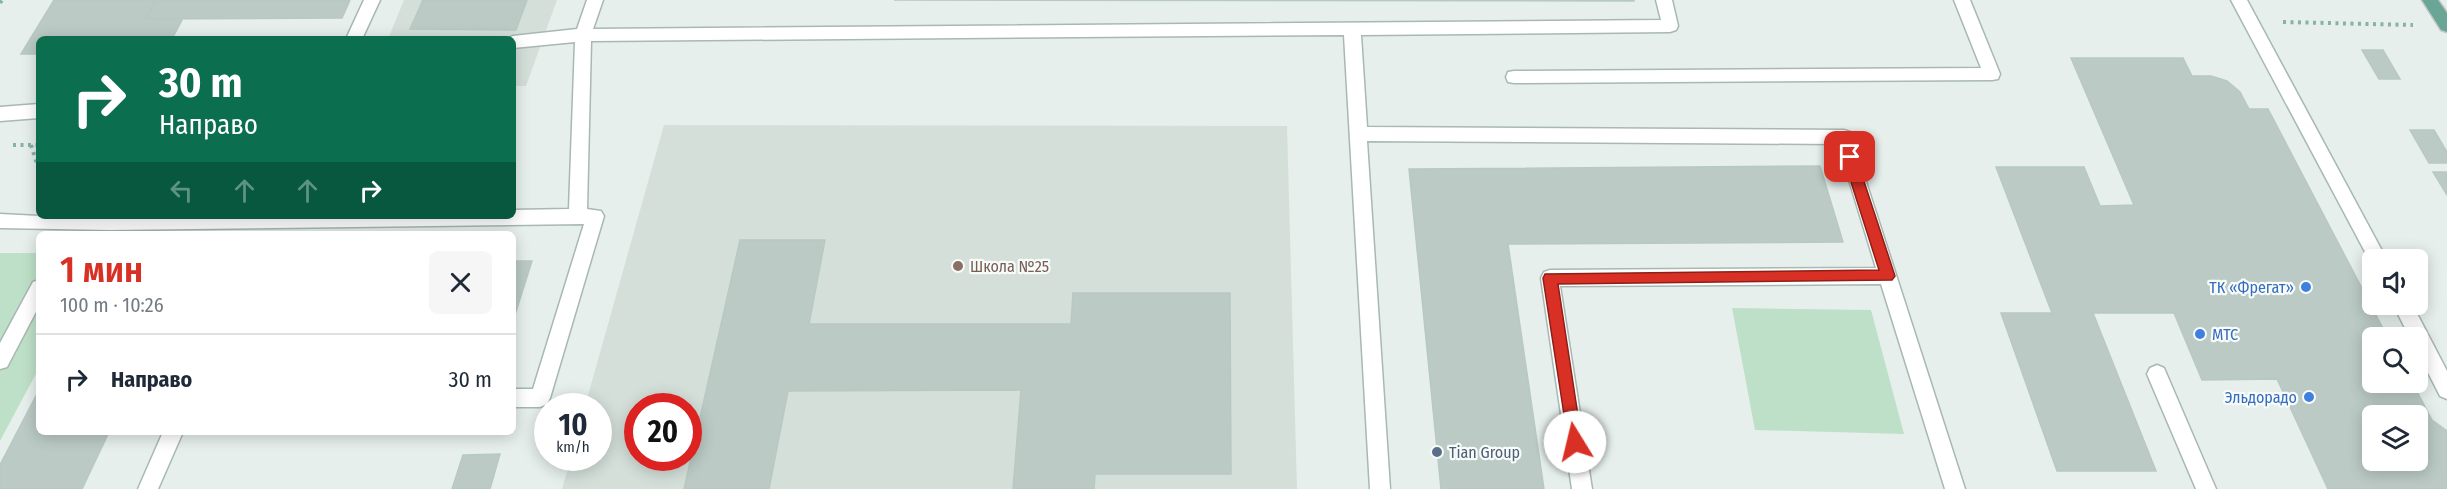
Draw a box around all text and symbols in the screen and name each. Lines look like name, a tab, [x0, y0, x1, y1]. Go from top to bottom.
text: 30 m	[159, 58, 243, 108]
icon: right	[60, 60, 138, 138]
text: Направо	[159, 109, 258, 141]
pin	[1824, 131, 1875, 182]
icon: arrive	[1833, 140, 1866, 173]
icon: left	[165, 174, 198, 207]
icon: ahead	[228, 174, 261, 207]
icon: ahead	[291, 174, 324, 207]
icon: right	[354, 174, 387, 207]
text: 1 мин	[60, 248, 143, 292]
map controls	[2362, 249, 2428, 471]
button: sound	[2362, 249, 2428, 315]
button: close	[429, 251, 492, 314]
place label: Школа №25	[970, 257, 1049, 276]
marker: Школа №25	[951, 259, 965, 273]
place label: ТК «Фрегат»	[2209, 278, 2294, 297]
marker: ТК «Фрегат»	[2299, 280, 2313, 294]
text: 100 m · 10:26	[60, 293, 164, 317]
place label: МТС	[2212, 325, 2238, 344]
marker: МТС	[2193, 327, 2207, 341]
button: search	[2362, 327, 2428, 393]
icon: right	[60, 363, 93, 396]
text: Направо	[111, 366, 192, 393]
text: 30 m	[449, 366, 492, 393]
place label: Эльдорадо	[2225, 388, 2297, 407]
marker: Эльдорадо	[2302, 390, 2316, 404]
speed limit sign: 20	[624, 393, 702, 471]
button: layers	[2362, 405, 2428, 471]
text: 10	[558, 407, 588, 443]
position arrow	[1543, 410, 1607, 474]
text: km/h	[556, 438, 590, 456]
place label: Tian Group	[1449, 443, 1520, 462]
marker: Tian Group	[1430, 445, 1444, 459]

